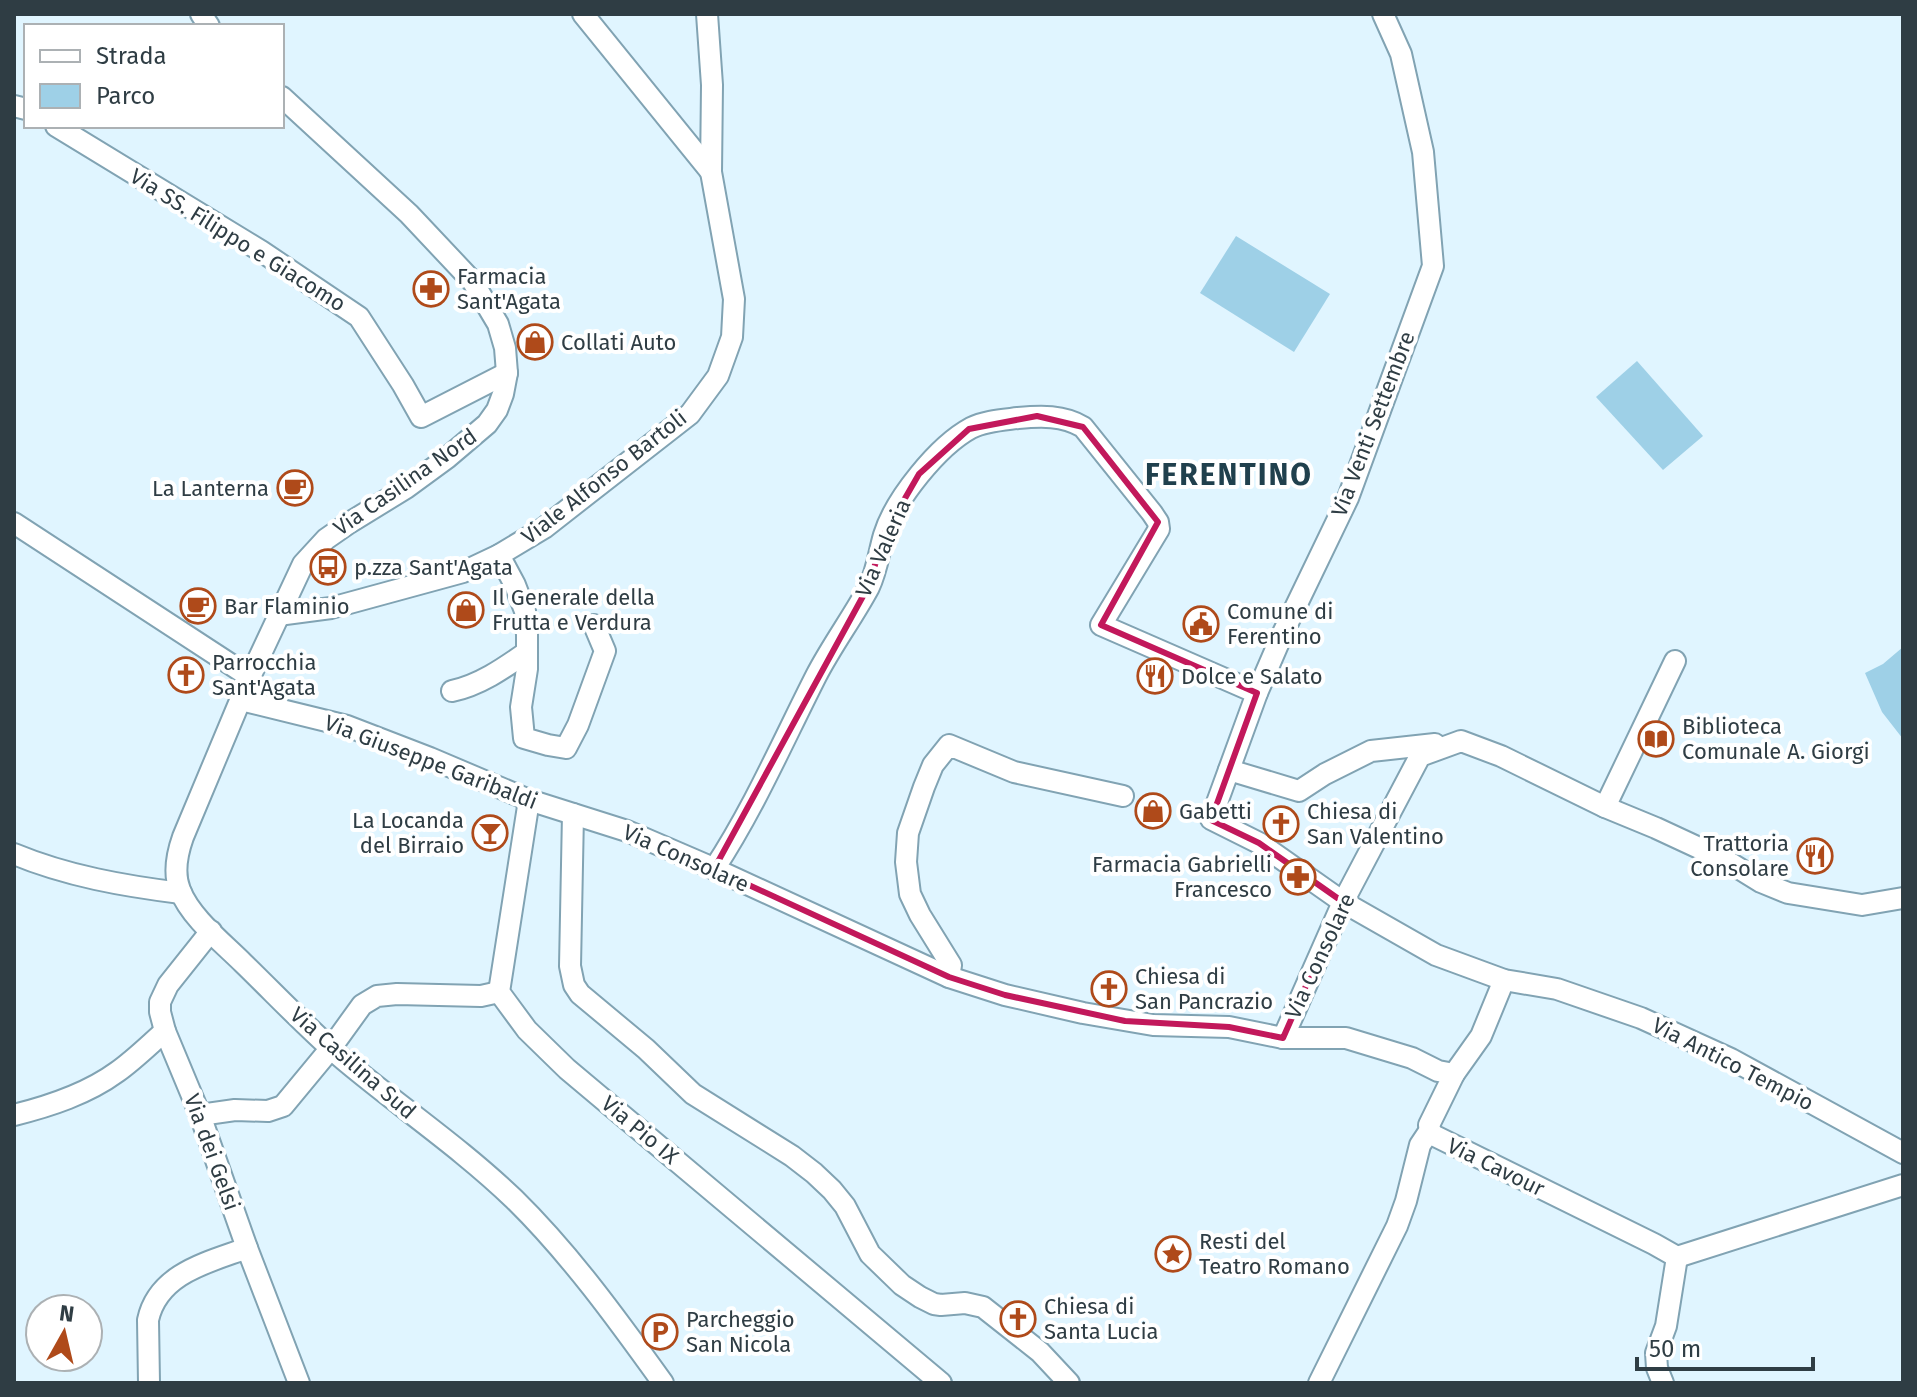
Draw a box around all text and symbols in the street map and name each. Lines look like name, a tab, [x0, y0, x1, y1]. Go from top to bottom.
legend	[24, 24, 284, 128]
text: Strada	[96, 42, 167, 70]
text: Parco	[96, 82, 155, 110]
street label: Via SS. Filippo e Giacomo	[125, 163, 351, 317]
place label: Farmacia Sant'Agata	[457, 263, 561, 315]
pharmacy icon: Farmacia Sant'Agata	[412, 270, 450, 308]
shop icon: Collati Auto	[516, 323, 554, 361]
street label: Via Venti Settembre	[1325, 328, 1421, 520]
place label: Collati Auto	[561, 329, 676, 356]
street label: Viale Alfonso Bartoli	[516, 404, 692, 550]
street label: Via Casilina Nord	[328, 423, 482, 541]
district label: FERENTINO	[1145, 457, 1313, 493]
cafe icon: La Lanterna	[276, 469, 314, 507]
place label: La Lanterna	[152, 475, 269, 502]
street label: Via Valeria	[849, 495, 917, 601]
bus stop icon: p.zza Sant'Agata	[309, 548, 347, 586]
place label: p.zza Sant'Agata	[354, 554, 513, 581]
place label: Il Generale della Frutta e Verdura	[492, 584, 655, 636]
cafe icon: Bar Flaminio	[179, 587, 217, 625]
shop icon: Il Generale della Frutta e Verdura	[447, 591, 485, 629]
place label: Bar Flaminio	[224, 593, 350, 620]
place label: Comune di Ferentino	[1227, 598, 1333, 650]
public building icon: Comune di Ferentino	[1182, 605, 1220, 643]
place label: Parrocchia Sant'Agata	[212, 649, 316, 701]
church icon: Parrocchia Sant'Agata	[167, 656, 205, 694]
restaurant icon: Dolce e Salato	[1136, 657, 1174, 695]
place label: Dolce e Salato	[1181, 663, 1323, 690]
street label: Via Giuseppe Garibaldi	[321, 709, 541, 815]
place label: Biblioteca Comunale A. Giorgi	[1682, 713, 1870, 765]
library icon: Biblioteca Comunale A. Giorgi	[1637, 720, 1675, 758]
shop icon: Gabetti	[1134, 792, 1172, 830]
place label: Gabetti	[1179, 798, 1252, 825]
place label: Chiesa di San Valentino	[1307, 798, 1444, 850]
church icon: Chiesa di San Valentino	[1262, 805, 1300, 843]
place label: La Locanda del Birraio	[352, 807, 464, 859]
bar icon: La Locanda del Birraio	[471, 814, 509, 852]
street label: Via Consolare	[619, 818, 753, 898]
place label: Trattoria Consolare	[1690, 830, 1789, 882]
restaurant icon: Trattoria Consolare	[1796, 837, 1834, 875]
place label: Farmacia Gabrielli Francesco	[1092, 851, 1272, 903]
pharmacy icon: Farmacia Gabrielli Francesco	[1279, 858, 1317, 896]
street label: Via Consolare	[1279, 889, 1361, 1023]
place label: Chiesa di San Pancrazio	[1135, 963, 1273, 1015]
church icon: Chiesa di San Pancrazio	[1090, 970, 1128, 1008]
street label: Via Casilina Sud	[285, 1001, 421, 1125]
street label: Via Antico Tempio	[1648, 1012, 1818, 1116]
street label: Via dei Gelsi	[178, 1090, 246, 1214]
street label: Via Pio IX	[596, 1090, 684, 1170]
street label: Via Cavour	[1443, 1132, 1549, 1202]
place label: Resti del Teatro Romano	[1199, 1228, 1350, 1280]
place icon: Resti del Teatro Romano	[1154, 1235, 1192, 1273]
north arrow	[24, 1293, 104, 1373]
place label: Chiesa di Santa Lucia	[1044, 1293, 1159, 1345]
text: N	[58, 1299, 76, 1328]
church icon: Chiesa di Santa Lucia	[999, 1300, 1037, 1338]
place label: Parcheggio San Nicola	[686, 1306, 795, 1358]
parking icon: Parcheggio San Nicola	[641, 1313, 679, 1351]
scale bar	[1637, 1321, 1813, 1371]
text: 50 m	[1649, 1335, 1701, 1363]

